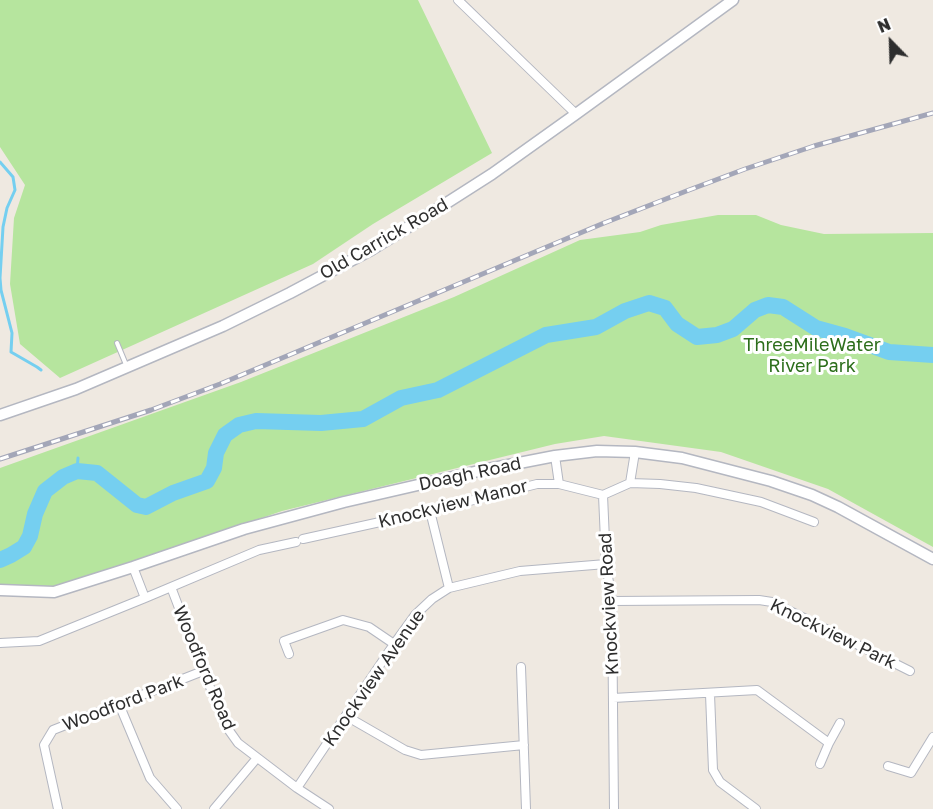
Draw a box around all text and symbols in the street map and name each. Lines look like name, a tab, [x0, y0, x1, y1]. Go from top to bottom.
north arrow	[861, 12, 921, 72]
text: N	[874, 14, 893, 37]
street label: Old Carrick Road	[316, 194, 452, 284]
park label: ThreeMileWater River Park	[743, 334, 881, 376]
street label: Doagh Road	[417, 453, 523, 495]
street label: Knockview Manor	[376, 475, 530, 533]
street label: Knockview Road	[594, 532, 624, 676]
street label: Knockview Park	[766, 594, 900, 674]
street label: Woodford Road	[168, 603, 240, 733]
street label: Knockview Avenue	[319, 605, 429, 751]
street label: Woodford Park	[59, 670, 187, 736]

